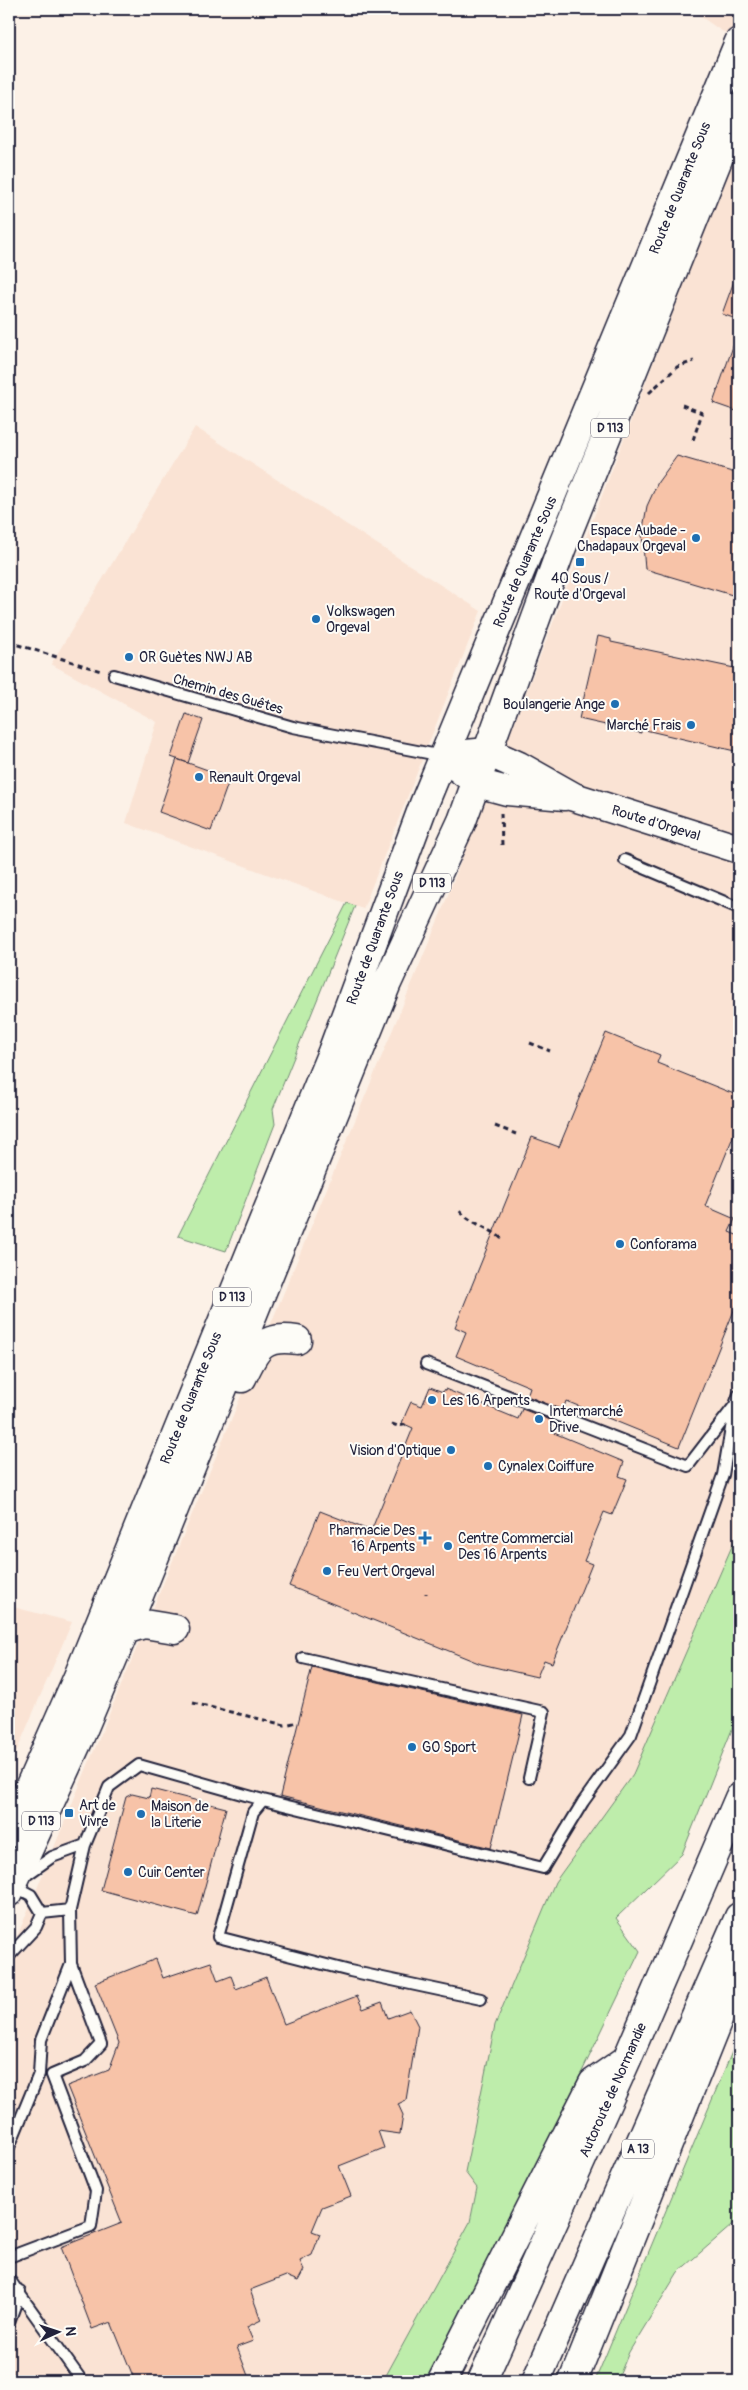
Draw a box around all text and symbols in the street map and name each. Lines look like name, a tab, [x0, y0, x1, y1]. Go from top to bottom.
street label: Route de Quarante Sous	[646, 119, 715, 256]
road number: D 113	[591, 418, 629, 438]
street label: Route de Quarante Sous	[490, 493, 561, 630]
place label: Espace Aubade - Chadapaux Orgeval	[577, 522, 686, 555]
marker: Espace Aubade - Chadapaux Orgeval	[690, 532, 702, 544]
marker: 40 Sous / Route d'Orgeval	[574, 556, 586, 568]
place label: 40 Sous / Route d'Orgeval	[534, 570, 626, 603]
place label: Volkswagen Orgeval	[326, 603, 395, 636]
marker: Volkswagen Orgeval	[310, 613, 322, 625]
place label: OR Guètes NWJ AB	[139, 649, 253, 666]
marker: OR Guètes NWJ AB	[123, 651, 135, 663]
street label: Chemin des Guêtes	[171, 670, 286, 718]
place label: Boulangerie Ange	[503, 696, 605, 713]
marker: Boulangerie Ange	[609, 698, 621, 710]
place label: Marché Frais	[607, 717, 682, 734]
marker: Marché Frais	[685, 719, 697, 731]
place label: Renault Orgeval	[209, 769, 301, 786]
marker: Renault Orgeval	[193, 771, 205, 783]
street label: Route d'Orgeval	[610, 801, 702, 845]
street label: Route de Quarante Sous	[343, 868, 407, 1007]
road number: D 113	[413, 874, 451, 892]
place label: Conforama	[630, 1236, 697, 1253]
marker: Conforama	[614, 1238, 626, 1250]
road number: D 113	[213, 1288, 251, 1306]
street label: Route de Quarante Sous	[157, 1329, 226, 1466]
place label: Les 16 Arpents	[442, 1392, 530, 1409]
marker: Les 16 Arpents	[426, 1394, 438, 1406]
place label: Intermarché Drive	[549, 1403, 623, 1436]
marker: Intermarché Drive	[533, 1413, 545, 1425]
place label: Vision d'Optique	[349, 1442, 441, 1459]
marker: Vision d'Optique	[445, 1444, 457, 1456]
place label: Cynalex Coiffure	[498, 1458, 594, 1475]
marker: Cynalex Coiffure	[482, 1460, 494, 1472]
place label: Pharmacie Des 16 Arpents	[329, 1522, 416, 1555]
place label: Centre Commercial Des 16 Arpents	[458, 1530, 573, 1563]
marker: Pharmacie Des 16 Arpents	[419, 1532, 431, 1544]
marker: Centre Commercial Des 16 Arpents	[442, 1540, 454, 1552]
place label: Feu Vert Orgeval	[337, 1563, 435, 1580]
marker: Feu Vert Orgeval	[321, 1565, 333, 1577]
place label: GO Sport	[422, 1739, 476, 1756]
marker: GO Sport	[406, 1741, 418, 1753]
place label: Art de Vivre	[79, 1797, 116, 1830]
place label: Maison de la Literie	[151, 1798, 209, 1831]
marker: Art de Vivre	[63, 1807, 75, 1819]
marker: Maison de la Literie	[135, 1808, 147, 1820]
road number: D 113	[22, 1812, 60, 1830]
place label: Cuir Center	[138, 1864, 205, 1881]
marker: Cuir Center	[122, 1866, 134, 1878]
street label: Autoroute de Normandie	[576, 2020, 650, 2160]
road number: A 13	[622, 2140, 654, 2158]
north arrow	[32, 2308, 82, 2358]
text: N	[62, 2326, 79, 2337]

